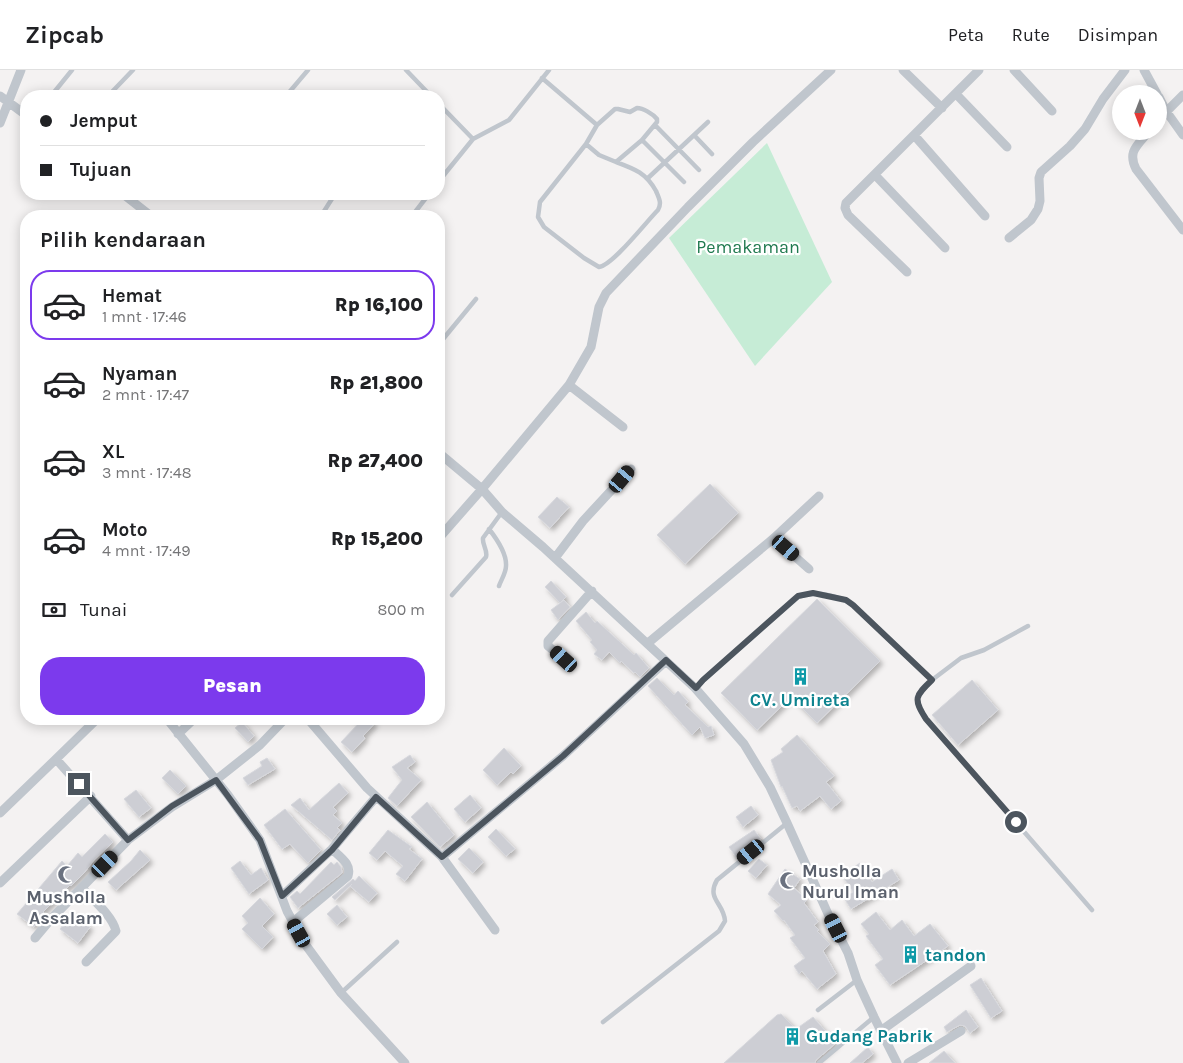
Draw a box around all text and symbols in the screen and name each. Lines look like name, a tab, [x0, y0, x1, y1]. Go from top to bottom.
text: Zipcab	[25, 21, 104, 49]
text: Peta	[948, 24, 984, 46]
text: Rute	[1012, 24, 1050, 46]
text: Disimpan	[1078, 24, 1158, 46]
north arrow	[1112, 85, 1168, 140]
map controls	[1112, 85, 1167, 140]
text: Jemput	[70, 110, 138, 132]
text: Tujuan	[70, 159, 132, 181]
text: Pilih kendaraan	[40, 227, 206, 253]
park label: Pemakaman	[696, 236, 800, 258]
icon: car	[42, 283, 87, 328]
text: Hemat	[102, 285, 162, 307]
text: Rp 16,100	[335, 294, 423, 316]
text: 1 mnt · 17:46	[102, 307, 187, 326]
icon: car	[42, 361, 87, 406]
text: Nyaman	[102, 363, 177, 385]
text: Rp 21,800	[329, 372, 423, 394]
text: 2 mnt · 17:47	[102, 385, 189, 404]
icon: car	[42, 439, 87, 484]
text: XL	[102, 441, 124, 463]
text: Rp 27,400	[328, 450, 423, 472]
text: 3 mnt · 17:48	[102, 463, 192, 482]
car	[606, 463, 637, 495]
icon: car	[42, 517, 87, 562]
text: Moto	[102, 519, 148, 541]
text: Rp 15,200	[331, 528, 423, 550]
car	[769, 532, 802, 564]
text: 4 mnt · 17:49	[102, 541, 191, 560]
icon: cash	[40, 596, 68, 624]
text: Tunai	[80, 599, 127, 621]
text: 800 m	[377, 600, 425, 619]
car	[547, 643, 580, 675]
button: Pesan	[40, 657, 425, 715]
building icon: CV. Umireta	[790, 667, 810, 687]
place label: CV. Umireta	[750, 689, 850, 711]
route end	[68, 773, 90, 795]
route start	[1005, 811, 1027, 833]
car	[734, 837, 767, 867]
car	[89, 848, 120, 880]
place label: Musholla Nurul Iman	[802, 860, 899, 903]
mosque icon: Musholla Assalam	[56, 864, 76, 884]
mosque icon: Musholla Nurul Iman	[778, 871, 798, 891]
place label: Musholla Assalam	[26, 886, 106, 929]
car	[822, 911, 849, 945]
car	[285, 916, 312, 950]
place label: tandon	[925, 944, 986, 966]
building icon: tandon	[901, 945, 921, 965]
place label: Gudang Pabrik	[806, 1025, 933, 1047]
building icon: Gudang Pabrik	[782, 1026, 802, 1046]

